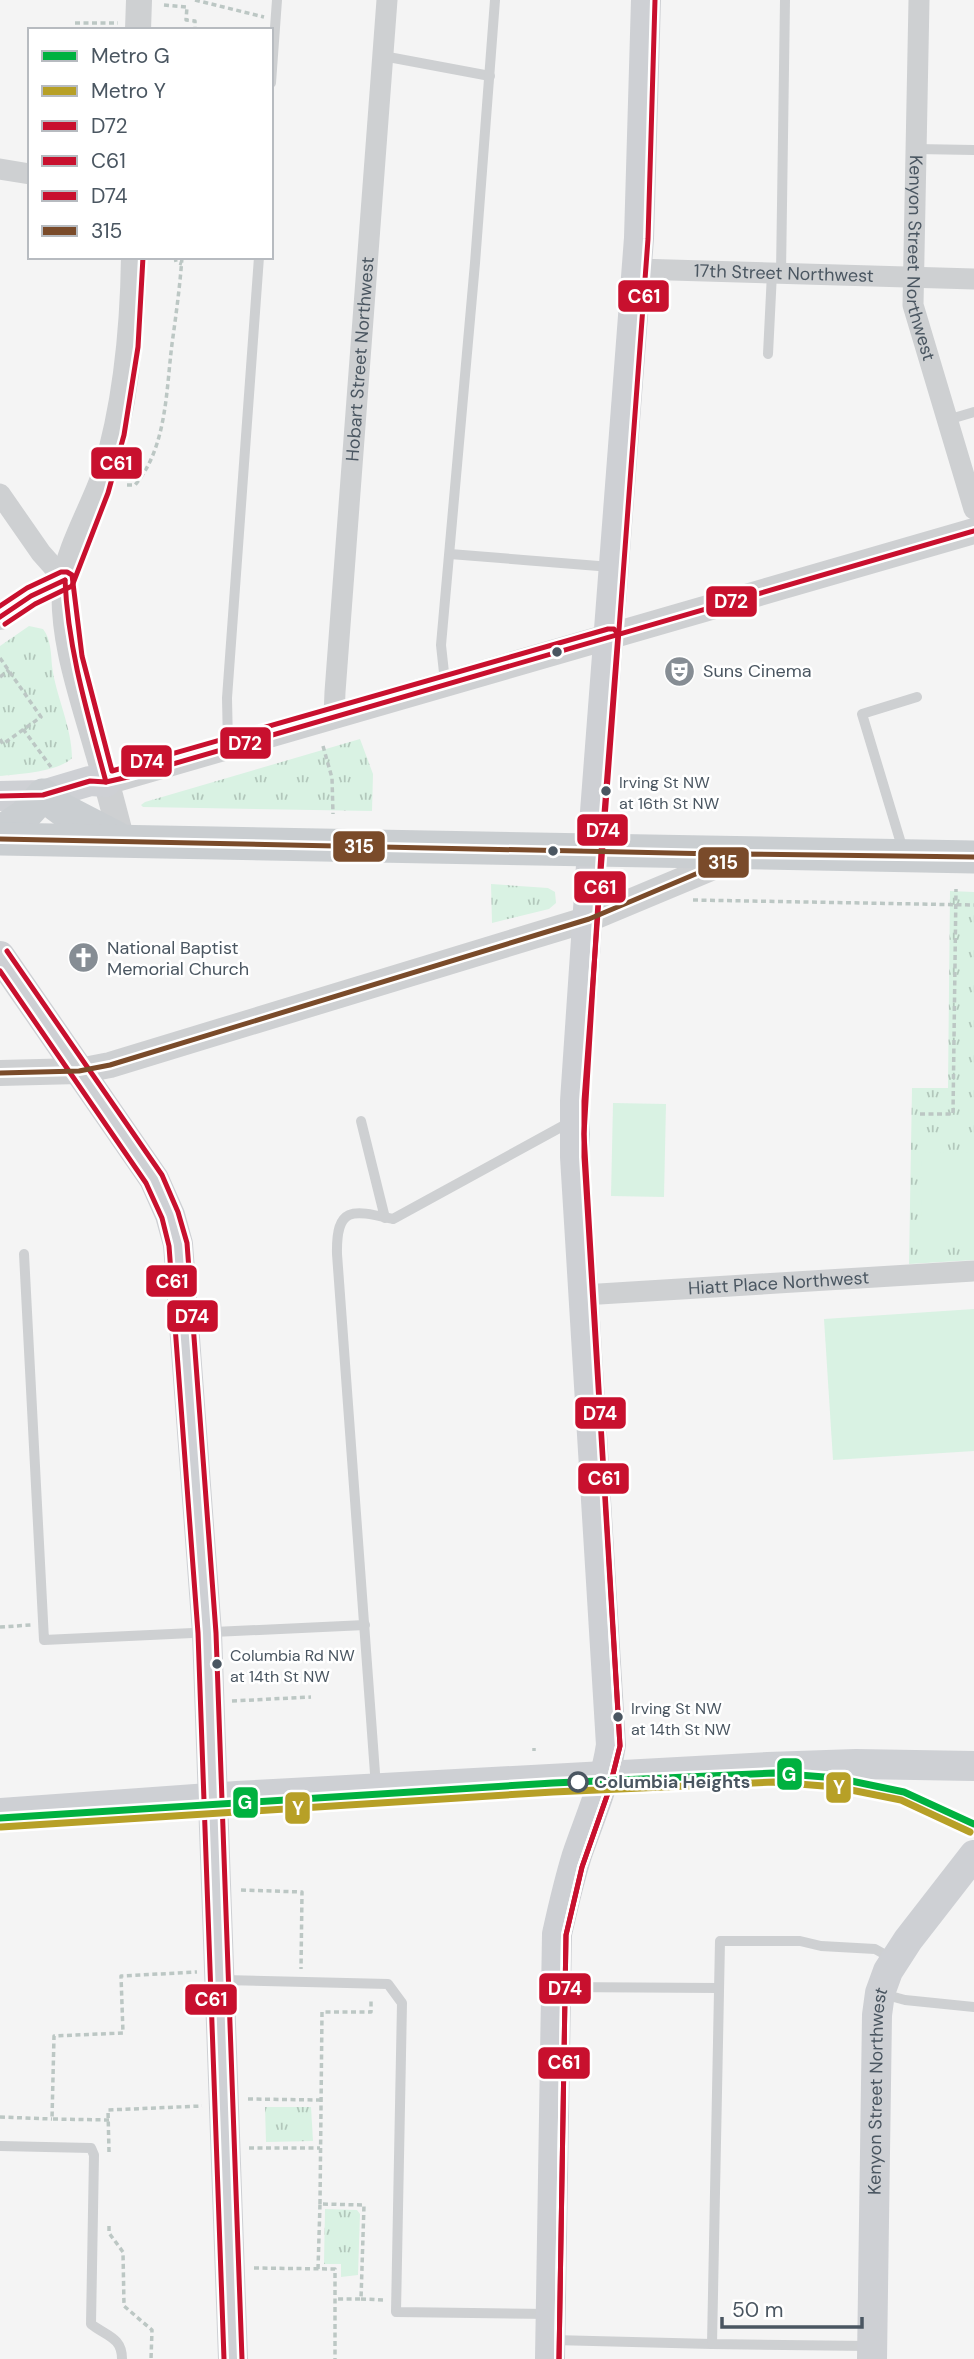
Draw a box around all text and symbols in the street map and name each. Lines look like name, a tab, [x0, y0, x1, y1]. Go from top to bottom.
legend	[28, 28, 273, 259]
text: Metro G	[91, 42, 170, 70]
text: Metro Y	[91, 77, 166, 105]
text: D72	[91, 112, 128, 140]
text: C61	[91, 147, 126, 175]
street label: Kenyon Street Northwest	[901, 155, 941, 364]
text: D74	[91, 182, 128, 210]
text: 315	[91, 217, 122, 245]
street label: Hobart Street Northwest	[340, 256, 380, 462]
street label: 17th Street Northwest	[694, 259, 874, 288]
line badge: C61	[617, 279, 670, 313]
text: C61	[628, 284, 660, 309]
line badge: C61	[90, 446, 143, 480]
text: C61	[100, 451, 132, 476]
line badge: D72	[705, 585, 758, 618]
text: D72	[714, 589, 748, 614]
unlabelled marker	[550, 645, 564, 659]
theatre icon: Suns Cinema	[663, 654, 697, 688]
place label: Suns Cinema	[703, 659, 812, 683]
line badge: D72	[219, 726, 272, 760]
text: D72	[228, 731, 262, 756]
line badge: D74	[120, 744, 173, 778]
text: D74	[130, 749, 164, 774]
place label: Irving St NW at 16th St NW	[619, 772, 720, 814]
marker: Irving St NW at 16th St NW	[599, 784, 613, 798]
line badge: D74	[576, 813, 629, 847]
text: D74	[586, 818, 620, 843]
line badge: 315	[332, 830, 386, 863]
text: 315	[344, 834, 374, 859]
unlabelled marker	[546, 844, 560, 858]
line badge: 315	[697, 846, 750, 879]
text: 315	[708, 850, 738, 875]
line badge: C61	[573, 870, 627, 904]
text: C61	[584, 875, 616, 900]
place label: National Baptist Memorial Church	[107, 936, 249, 981]
church icon: National Baptist Memorial Church	[67, 941, 101, 975]
line badge: C61	[145, 1264, 198, 1298]
street label: Hiatt Place Northwest	[687, 1265, 870, 1301]
text: C61	[156, 1269, 188, 1294]
line badge: D74	[166, 1299, 219, 1333]
text: D74	[175, 1304, 209, 1329]
line badge: D74	[574, 1396, 627, 1430]
text: D74	[583, 1401, 617, 1426]
line badge: C61	[577, 1462, 630, 1495]
text: C61	[588, 1466, 620, 1491]
place label: Columbia Rd NW at 14th St NW	[230, 1645, 355, 1687]
marker: Columbia Rd NW at 14th St NW	[210, 1657, 224, 1671]
place label: Irving St NW at 14th St NW	[631, 1698, 731, 1740]
marker: Irving St NW at 14th St NW	[611, 1710, 625, 1724]
line badge: G	[776, 1757, 803, 1791]
text: G	[782, 1762, 796, 1787]
place label: Columbia Heights	[594, 1770, 750, 1794]
line badge: Y	[825, 1771, 852, 1804]
marker: Columbia Heights	[568, 1772, 588, 1792]
text: Y	[833, 1775, 845, 1800]
line badge: G	[232, 1786, 259, 1819]
text: G	[238, 1790, 252, 1815]
line badge: Y	[284, 1791, 311, 1825]
text: Y	[292, 1796, 304, 1821]
line badge: D74	[538, 1972, 592, 2005]
text: D74	[548, 1976, 582, 2001]
line badge: C61	[184, 1983, 238, 2016]
street label: Kenyon Street Northwest	[862, 1984, 893, 2195]
text: C61	[195, 1987, 227, 2012]
line badge: C61	[537, 2046, 591, 2080]
text: C61	[548, 2050, 580, 2075]
scale bar	[722, 2286, 862, 2330]
text: 50 m	[732, 2296, 783, 2324]

